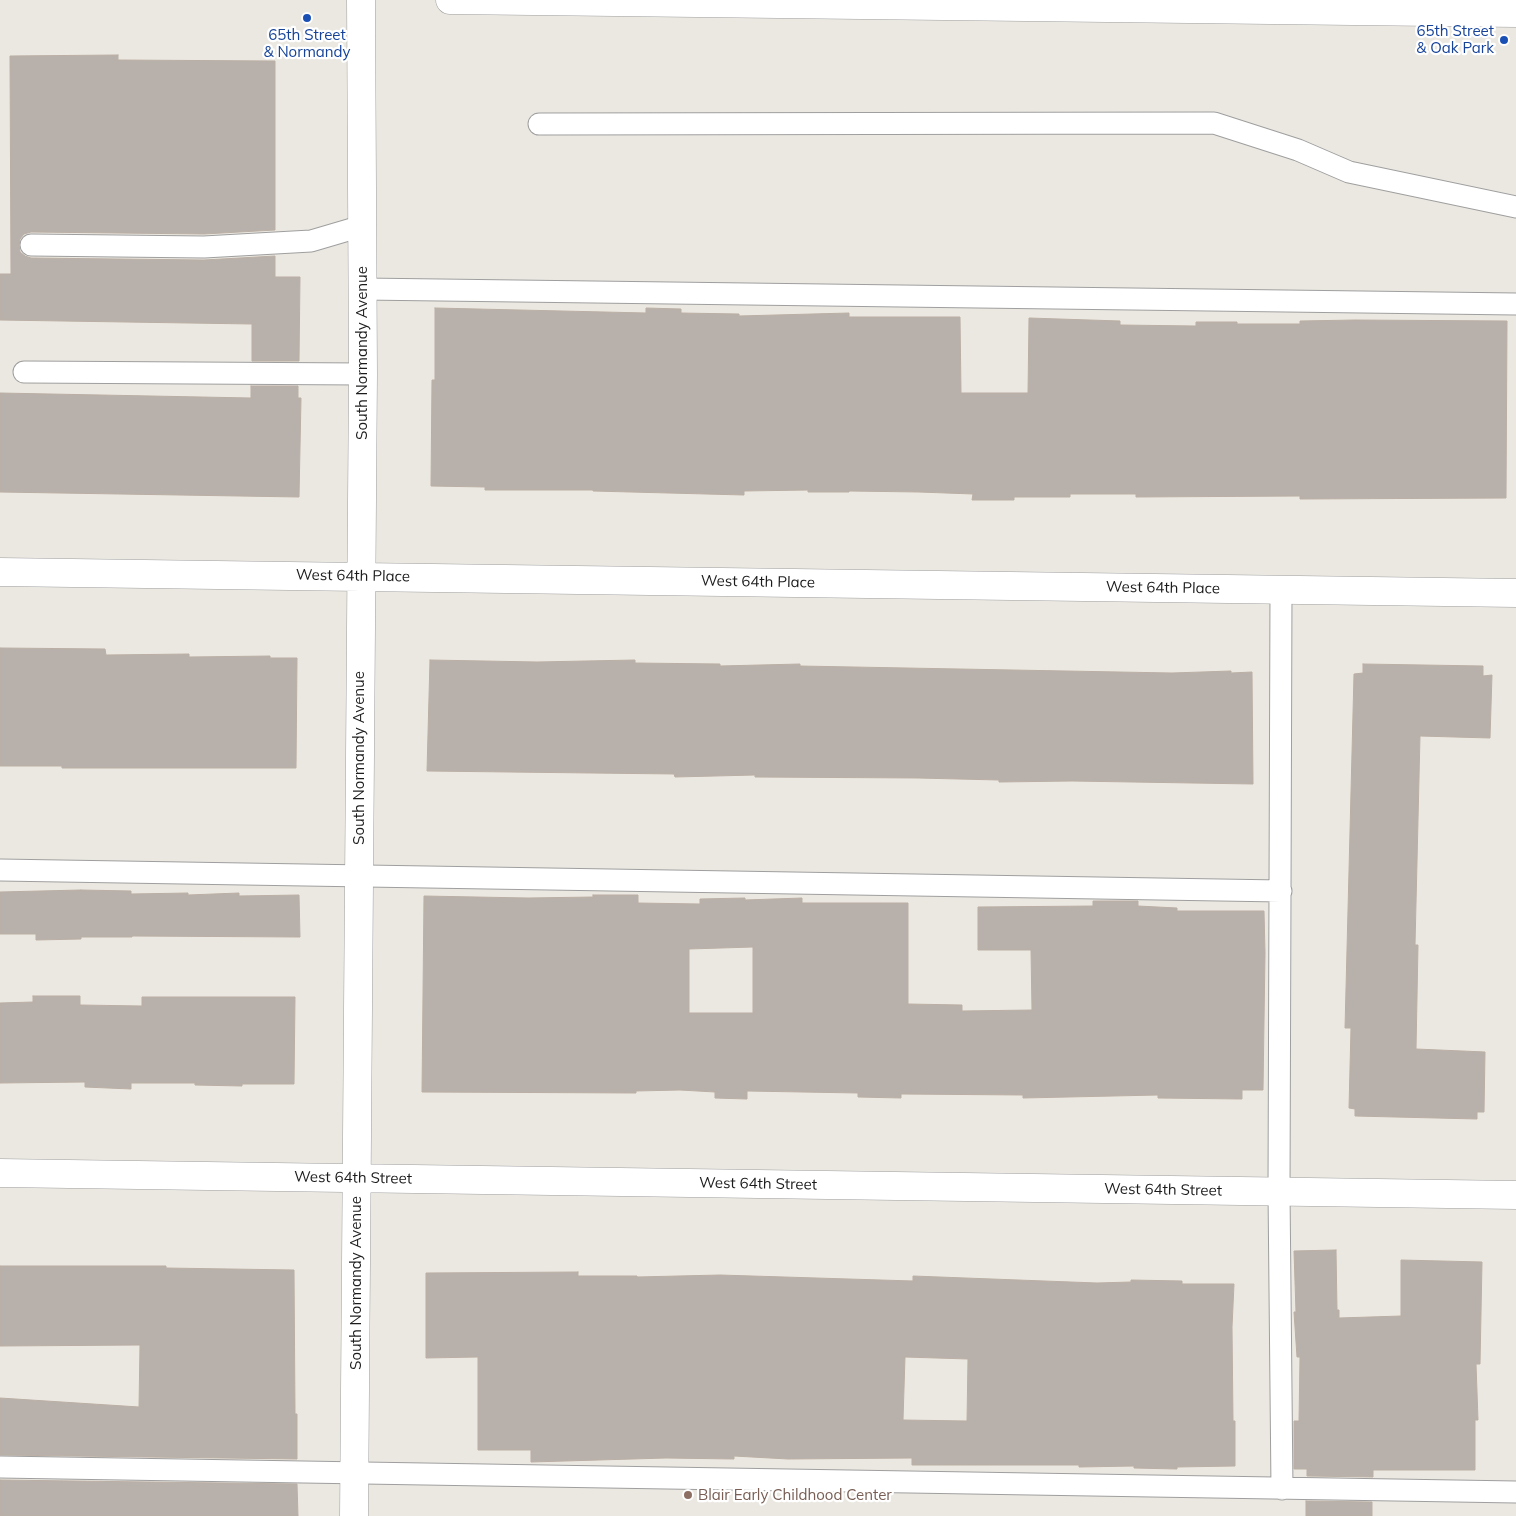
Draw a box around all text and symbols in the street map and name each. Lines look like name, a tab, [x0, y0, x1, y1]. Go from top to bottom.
marker: 65th Street & Normandy	[301, 12, 313, 24]
place label: 65th Street & Oak Park	[1416, 22, 1494, 57]
place label: 65th Street & Normandy	[263, 26, 351, 61]
marker: 65th Street & Oak Park	[1498, 34, 1510, 46]
street label: South Normandy Avenue	[353, 266, 371, 440]
street label: West 64th Place	[296, 566, 410, 586]
street label: West 64th Place	[701, 572, 815, 592]
street label: West 64th Place	[1106, 578, 1220, 598]
street label: South Normandy Avenue	[350, 671, 368, 845]
street label: West 64th Street	[294, 1168, 412, 1188]
street label: West 64th Street	[699, 1174, 817, 1194]
street label: West 64th Street	[1104, 1180, 1222, 1200]
street label: South Normandy Avenue	[347, 1196, 365, 1370]
place label: Blair Early Childhood Center	[698, 1486, 892, 1504]
marker: Blair Early Childhood Center	[682, 1489, 694, 1501]

